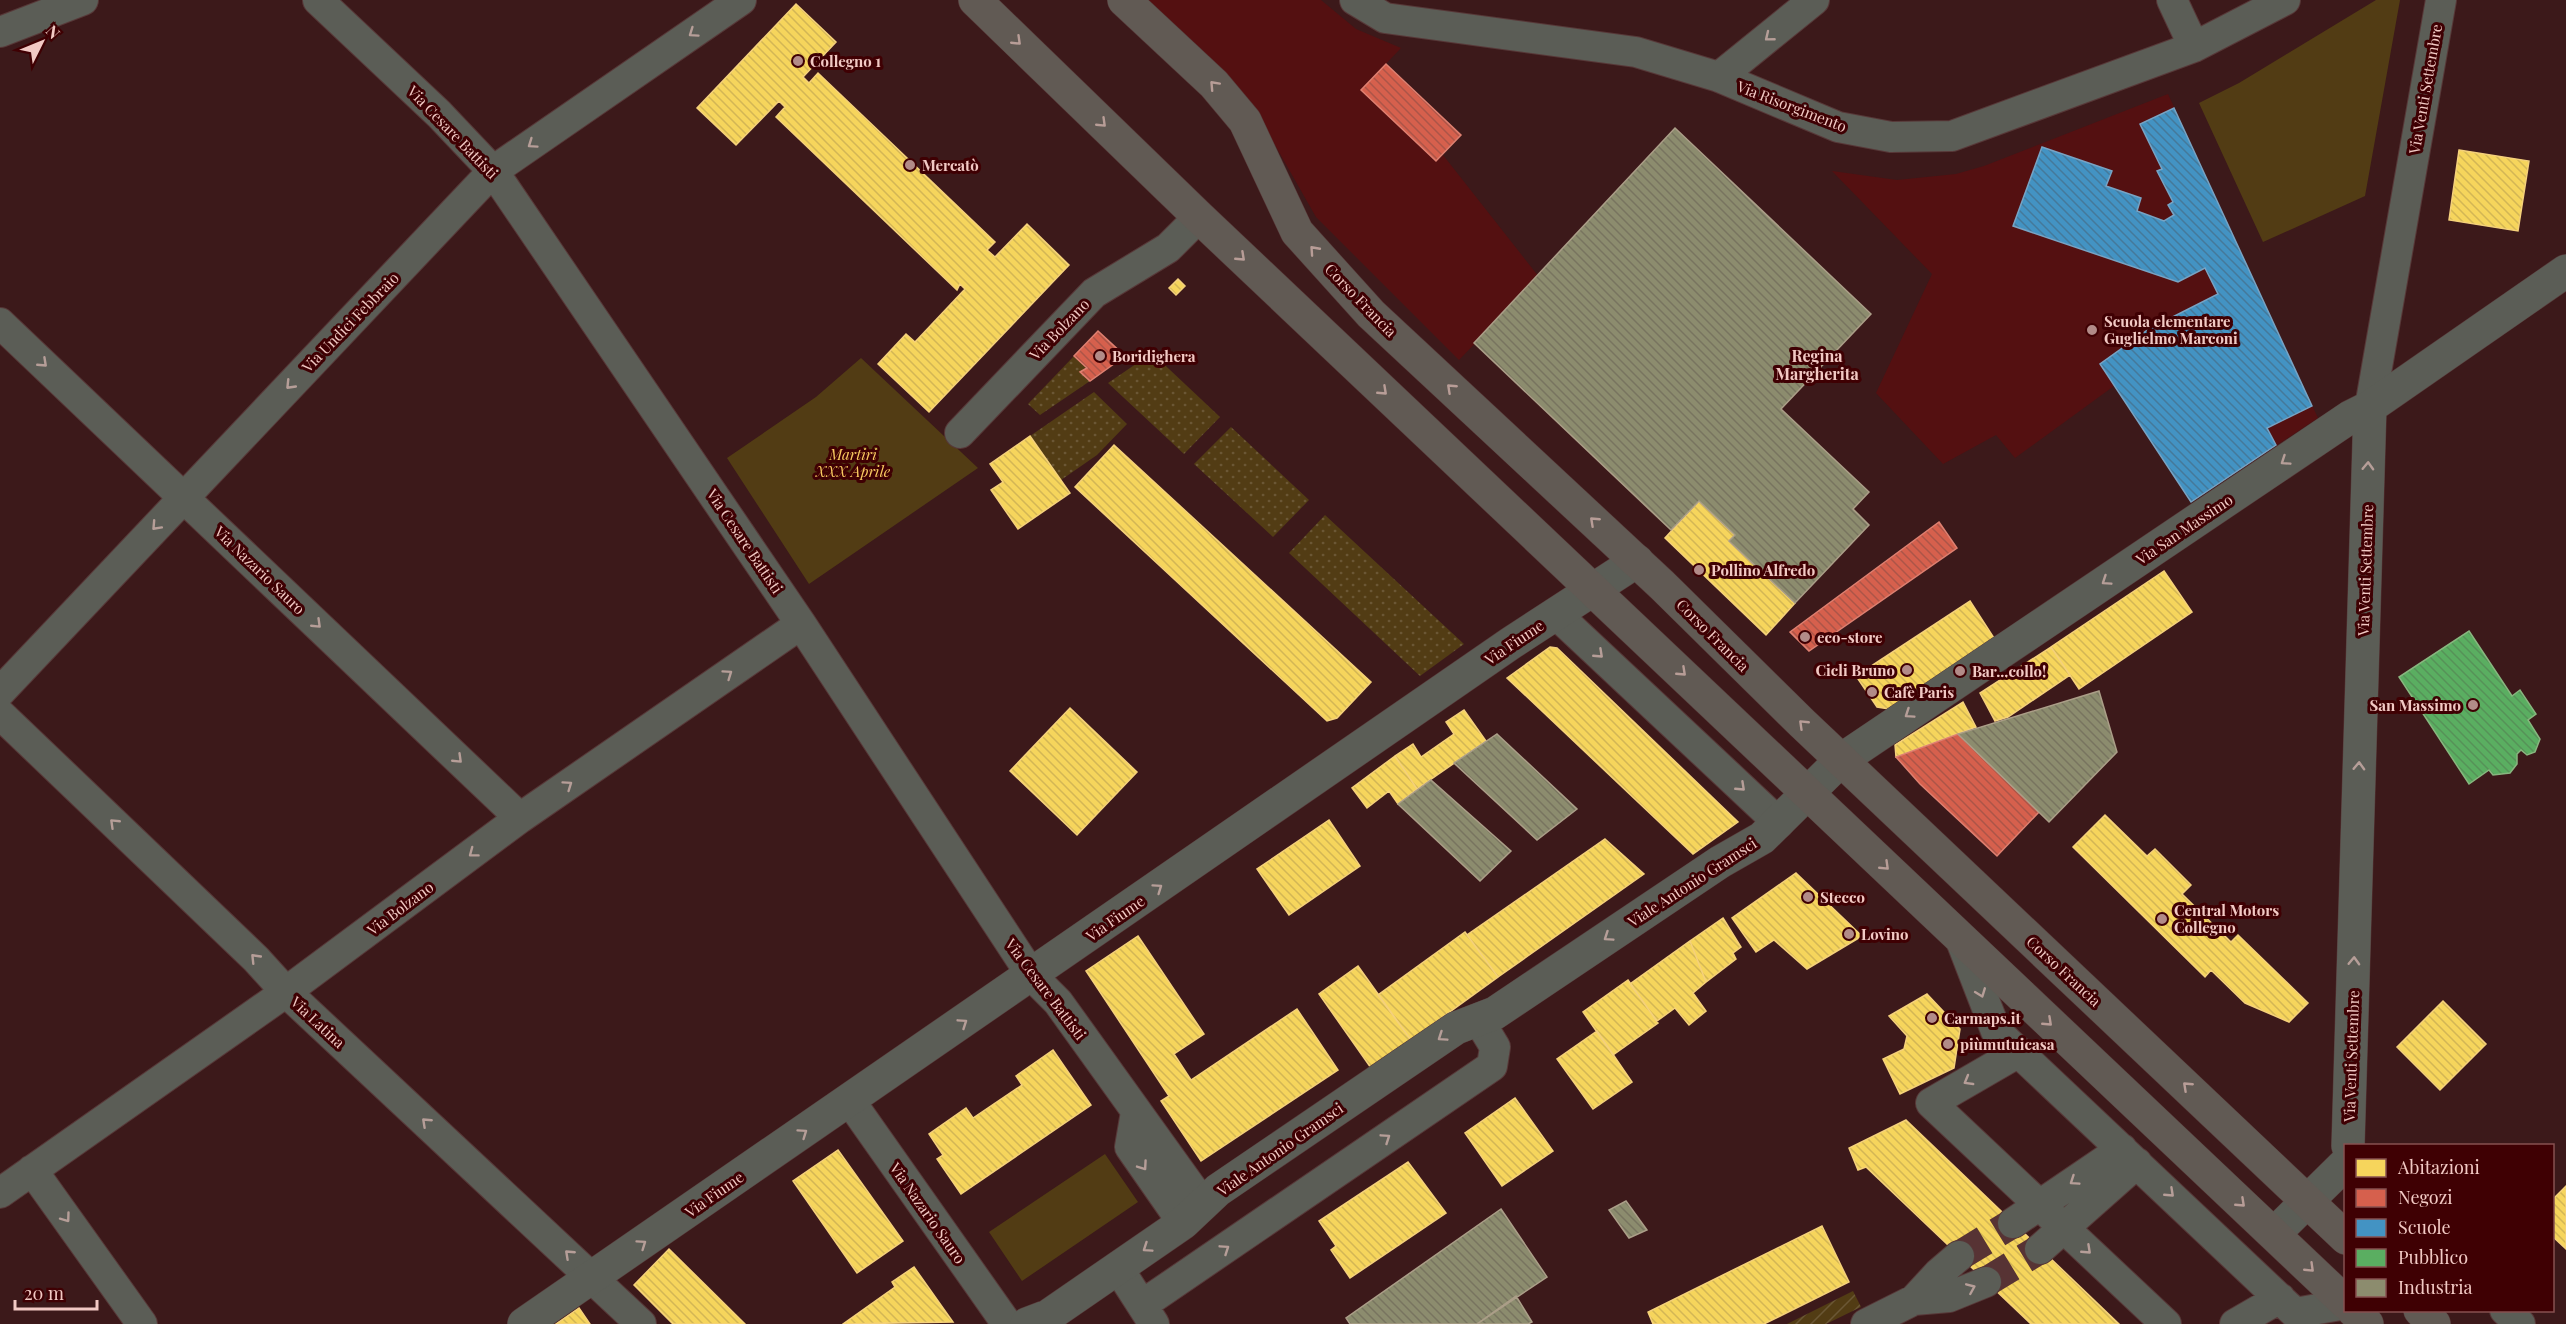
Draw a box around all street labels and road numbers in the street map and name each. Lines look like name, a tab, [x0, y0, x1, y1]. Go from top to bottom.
street label: Via Venti Settembre	[2404, 23, 2446, 156]
street label: Via Risorgimento	[1733, 76, 1850, 136]
street label: Via Cesare Battisti	[403, 80, 503, 183]
street label: Corso Francia	[1321, 259, 1401, 341]
street label: Via Undici Febbraio	[296, 268, 403, 377]
street label: Via Bolzano	[1024, 294, 1093, 365]
street label: Via Cesare Battisti	[702, 484, 788, 598]
street label: Via San Massimo	[2131, 489, 2236, 569]
street label: Via Venti Settembre	[2353, 504, 2377, 637]
street label: Via Nazario Sauro	[210, 521, 310, 618]
street label: Corso Francia	[1672, 594, 1754, 676]
street label: Via Fiume	[1480, 615, 1547, 670]
street label: Viale Antonio Gramsci	[1623, 833, 1761, 932]
street label: Via Bolzano	[362, 877, 437, 940]
street label: Via Fiume	[1081, 891, 1148, 946]
street label: Corso Francia	[2023, 931, 2106, 1011]
street label: Via Cesare Battisti	[1001, 934, 1091, 1044]
street label: Via Venti Settembre	[2339, 990, 2363, 1123]
street label: Via Latina	[286, 991, 350, 1052]
street label: Viale Antonio Gramsci	[1212, 1098, 1347, 1201]
street label: Via Nazario Sauro	[885, 1158, 970, 1267]
street label: Via Fiume	[680, 1167, 747, 1222]

